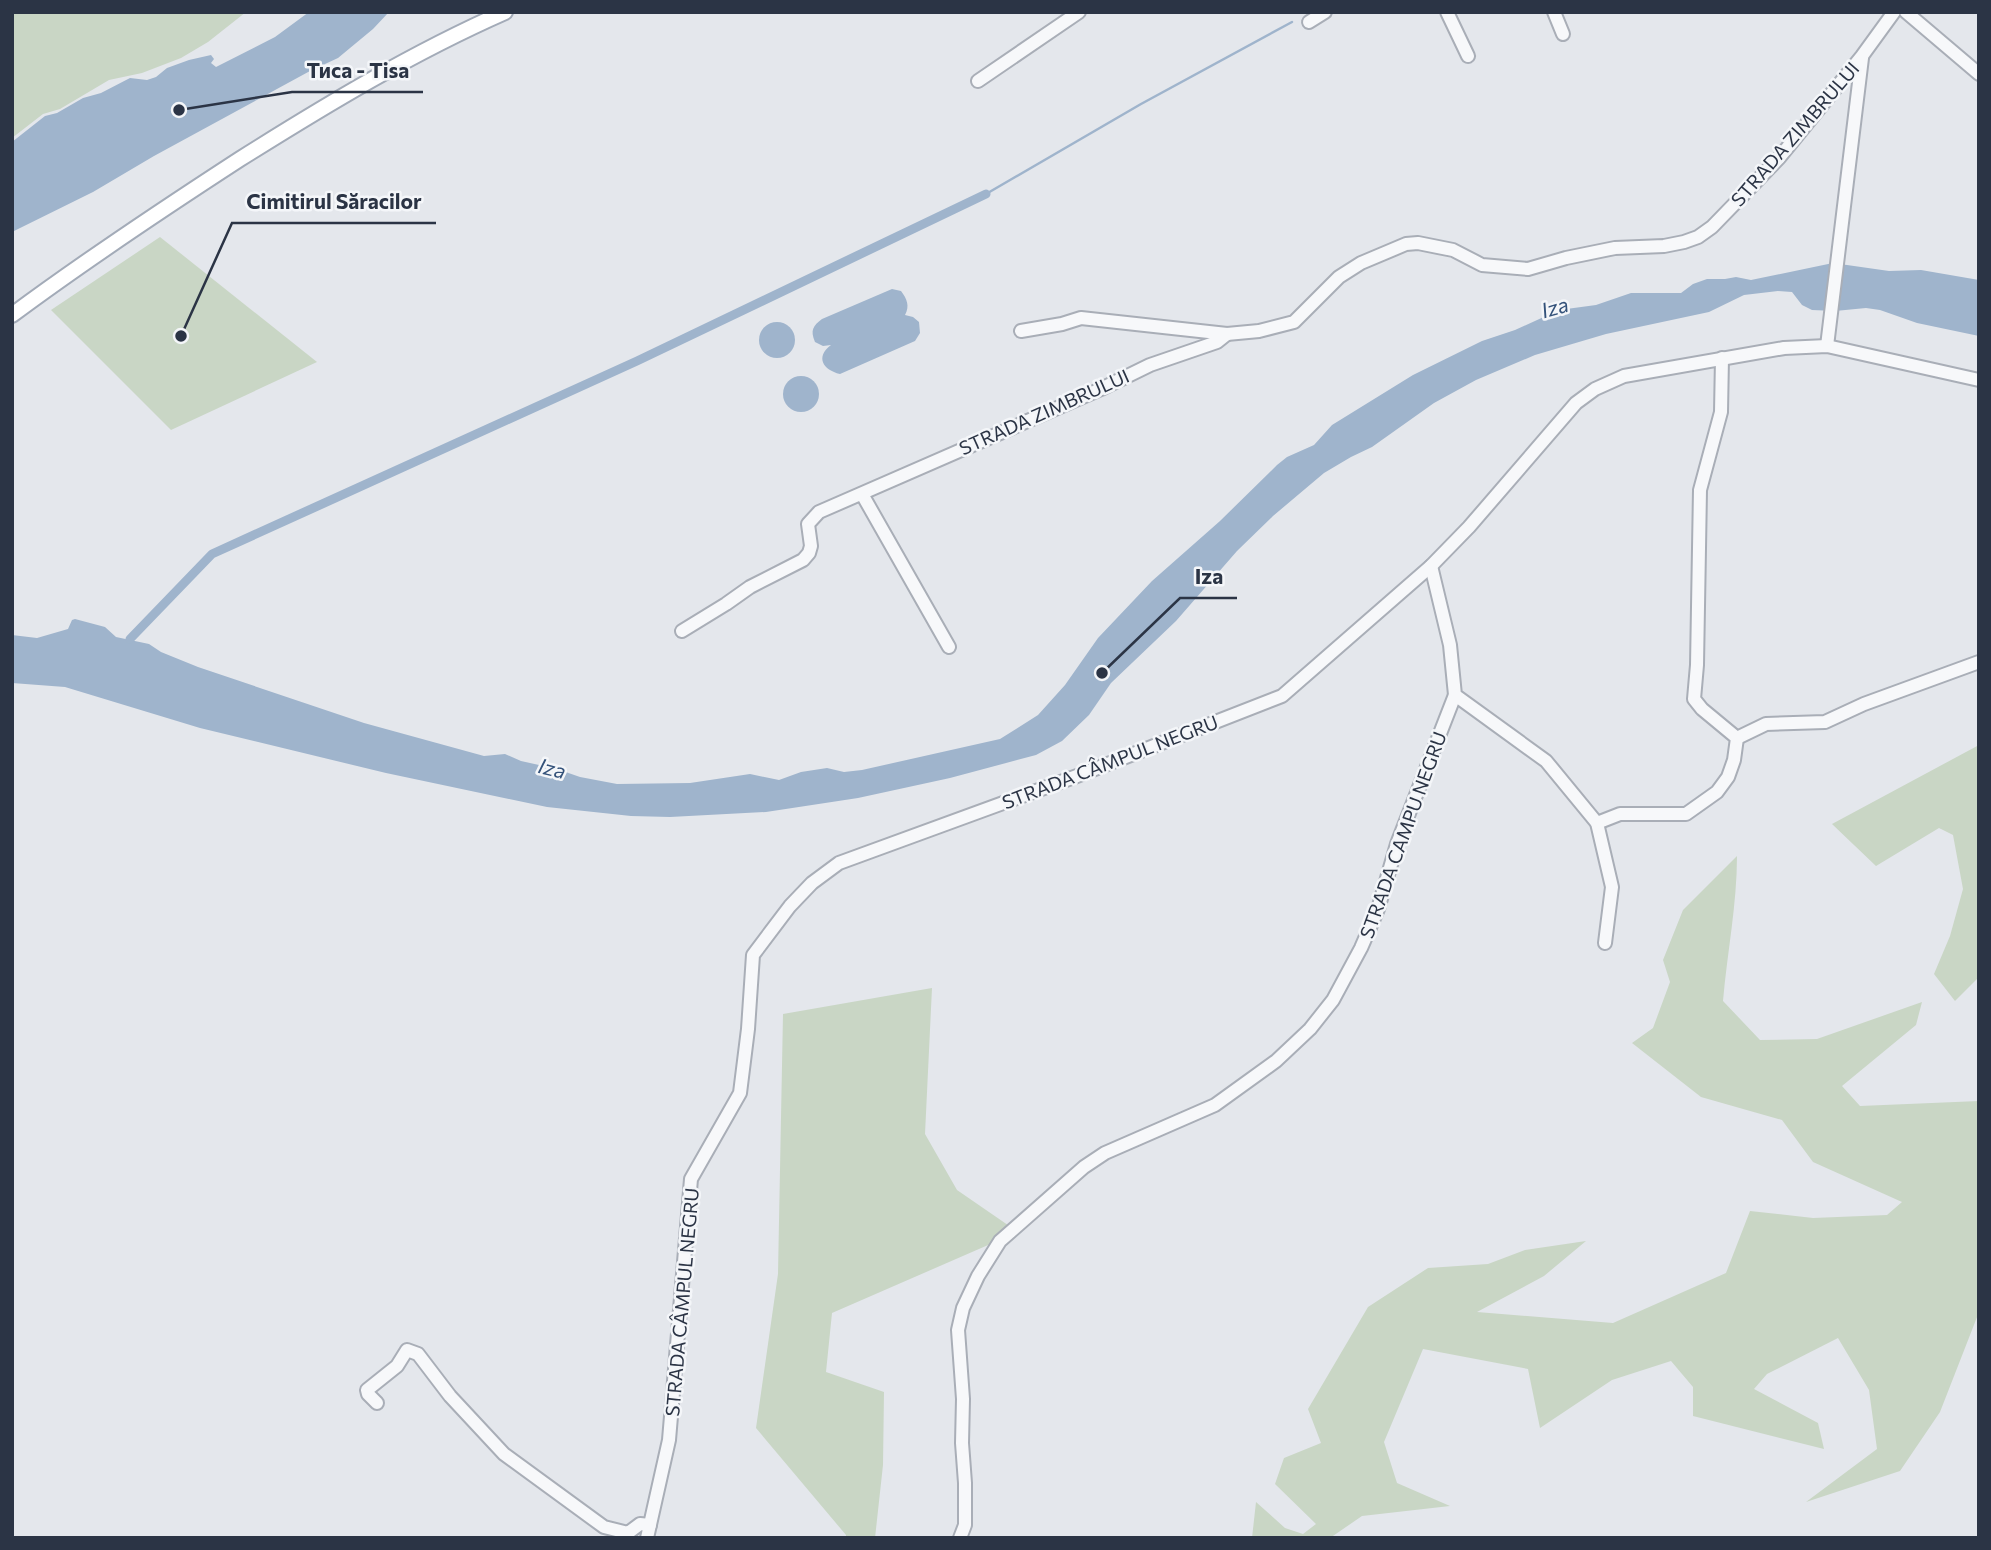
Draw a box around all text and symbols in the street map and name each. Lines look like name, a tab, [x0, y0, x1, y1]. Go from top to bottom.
callout: Тиса - Tisa	[292, 50, 423, 92]
text: Тиса - Tisa	[307, 57, 409, 82]
street label: STRADA ZIMBRULUI	[1726, 57, 1864, 211]
callout: Cimitirul Săracilor	[232, 181, 436, 223]
text: Cimitirul Săracilor	[246, 188, 422, 213]
water label: Iza	[1538, 291, 1571, 322]
street label: STRADA ZIMBRULUI	[955, 364, 1132, 459]
callout: Iza	[1180, 556, 1237, 598]
text: Iza	[1195, 563, 1223, 588]
street label: STRADA CÂMPUL NEGRU	[999, 710, 1221, 813]
street label: STRADA CAMPU NEGRU	[1354, 728, 1451, 941]
water label: Iza	[536, 752, 569, 783]
street label: STRADA CÂMPUL NEGRU	[660, 1187, 703, 1417]

